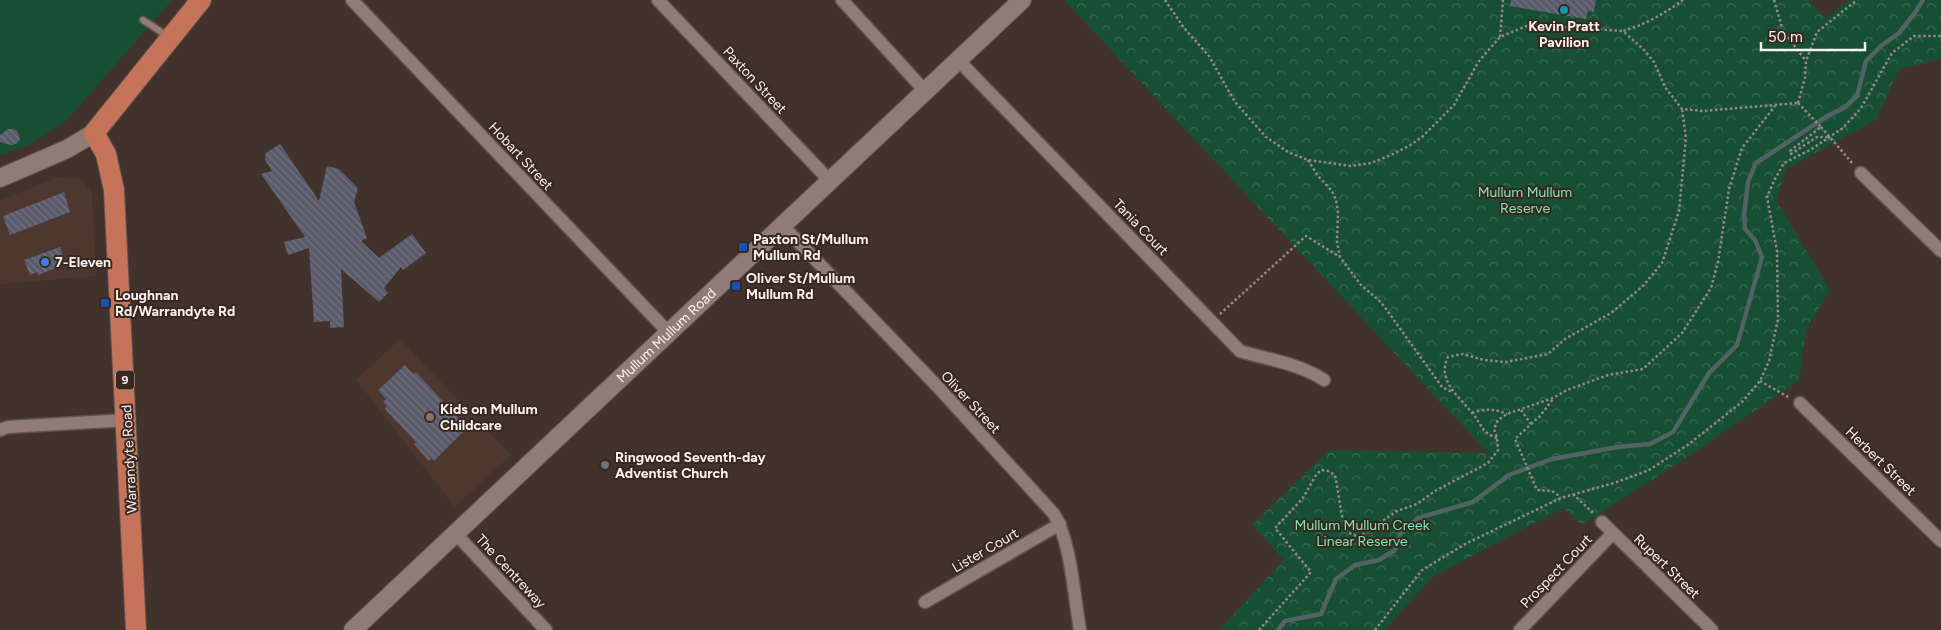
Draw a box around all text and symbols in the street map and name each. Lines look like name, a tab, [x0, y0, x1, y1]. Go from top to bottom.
marker: Kevin Pratt Pavilion	[1558, 4, 1570, 16]
place label: Kevin Pratt Pavilion	[1528, 18, 1600, 51]
scale bar	[1761, 20, 1865, 52]
text: 50 m	[1768, 28, 1803, 46]
street label: Paxton Street	[719, 43, 790, 117]
street label: Hobart Street	[485, 119, 556, 194]
park label: Mullum Mullum Reserve	[1478, 184, 1572, 217]
street label: Tania Court	[1110, 196, 1172, 259]
place label: Paxton St/Mullum Mullum Rd	[753, 231, 868, 264]
marker: Paxton St/Mullum Mullum Rd	[737, 241, 749, 253]
place label: 7-Eleven	[55, 254, 111, 271]
marker: 7-Eleven	[39, 256, 51, 268]
place label: Oliver St/Mullum Mullum Rd	[746, 270, 855, 303]
marker: Oliver St/Mullum Mullum Rd	[730, 280, 742, 292]
street label: Mullum Mullum Road	[613, 285, 720, 386]
place label: Loughnan Rd/Warrandyte Rd	[115, 287, 235, 320]
marker: Loughnan Rd/Warrandyte Rd	[99, 297, 111, 309]
street label: Oliver Street	[937, 368, 1004, 437]
road number: 9	[116, 370, 134, 390]
place label: Kids on Mullum Childcare	[440, 401, 538, 434]
street label: Warrandyte Road	[118, 404, 141, 514]
marker: Kids on Mullum Childcare	[424, 411, 436, 423]
street label: Herbert Street	[1842, 423, 1919, 499]
place label: Ringwood Seventh-day Adventist Church	[615, 449, 767, 482]
marker: Ringwood Seventh-day Adventist Church	[599, 459, 611, 471]
park label: Mullum Mullum Creek Linear Reserve	[1295, 517, 1430, 550]
street label: Lister Court	[949, 525, 1022, 576]
street label: The Centreway	[472, 531, 550, 612]
street label: Prospect Court	[1517, 531, 1596, 612]
street label: Rupert Street	[1630, 531, 1703, 602]

